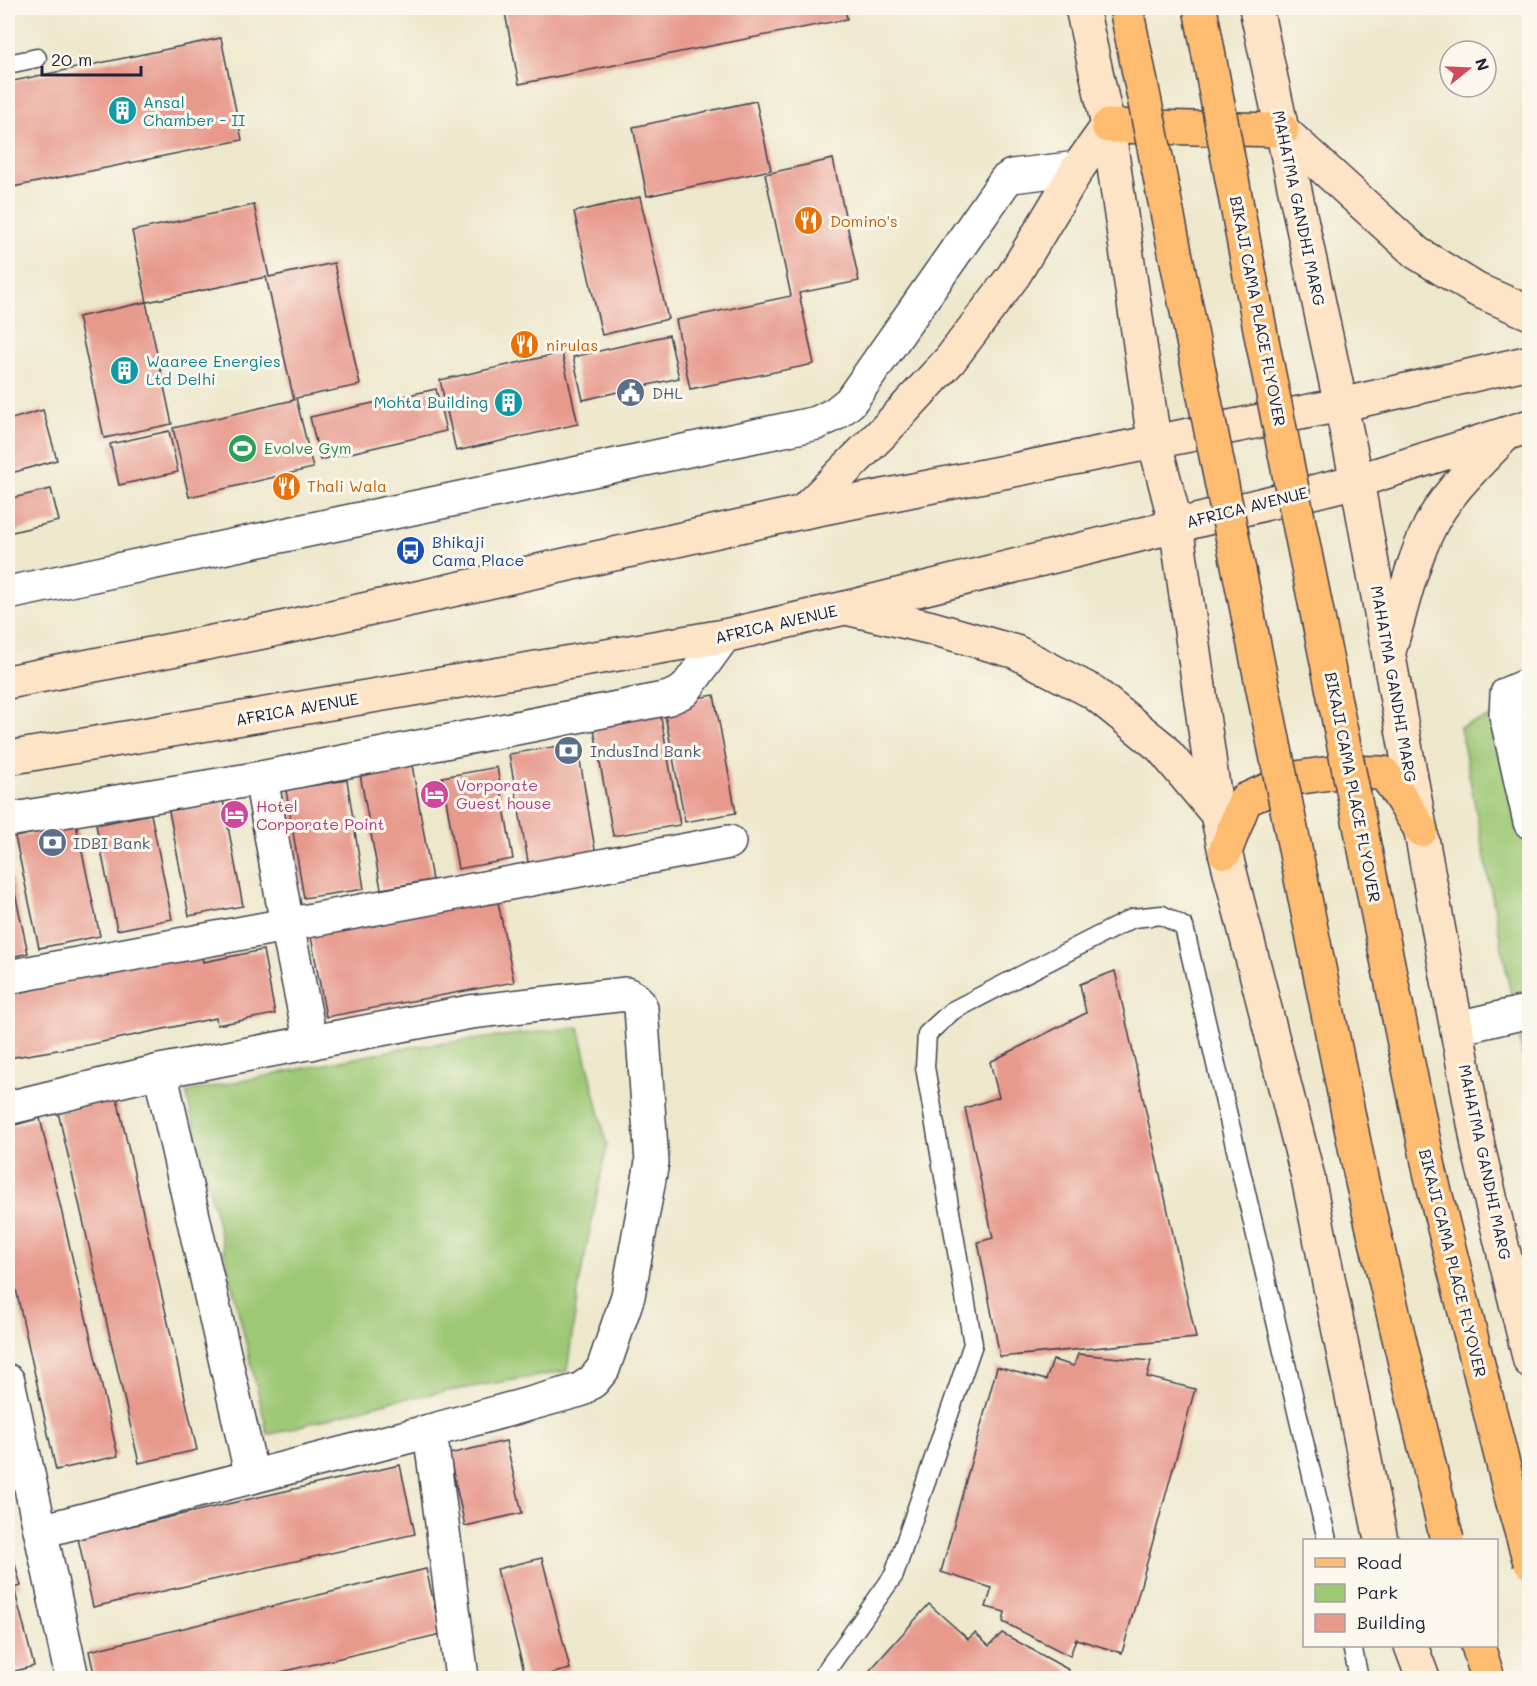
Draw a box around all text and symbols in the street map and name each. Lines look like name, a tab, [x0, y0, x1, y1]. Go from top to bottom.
scale bar	[42, 39, 141, 77]
north arrow	[1438, 39, 1498, 99]
text: 20 m	[51, 47, 92, 71]
text: N	[1471, 55, 1495, 73]
place label: Ansal Chamber - II	[143, 91, 245, 130]
building icon: Ansal Chamber - II	[106, 95, 138, 127]
street label: MAHATMA GANDHI MARG	[1268, 108, 1331, 308]
street label: BIKAJI CAMA PLACE FLYOVER	[1226, 194, 1291, 428]
restaurant icon: Domino's	[793, 205, 825, 237]
place label: Domino's	[830, 210, 898, 231]
restaurant icon: nirulas	[509, 329, 541, 361]
place label: nirulas	[546, 334, 598, 355]
place label: Waaree Energies Ltd Delhi	[146, 350, 281, 389]
building icon: Waaree Energies Ltd Delhi	[109, 354, 141, 386]
public building icon: DHL	[615, 377, 647, 409]
place label: DHL	[652, 382, 683, 403]
building icon: Mohta Building	[493, 386, 525, 418]
place label: Mohta Building	[374, 391, 488, 412]
sports icon: Evolve Gym	[227, 432, 259, 464]
place label: Evolve Gym	[264, 437, 352, 458]
restaurant icon: Thali Wala	[270, 470, 302, 502]
place label: Thali Wala	[307, 475, 387, 496]
street label: AFRICA AVENUE	[1184, 481, 1310, 532]
place label: Bhikaji Cama Place	[432, 531, 524, 570]
bus stop icon: Bhikaji Cama Place	[395, 535, 427, 567]
street label: MAHATMA GANDHI MARG	[1367, 584, 1422, 784]
street label: AFRICA AVENUE	[713, 599, 839, 648]
street label: BIKAJI CAMA PLACE FLYOVER	[1321, 670, 1386, 904]
street label: AFRICA AVENUE	[234, 687, 360, 730]
bank icon: IndusInd Bank	[553, 735, 585, 767]
place label: IndusInd Bank	[590, 740, 701, 761]
place label: Vorporate Guest house	[456, 774, 551, 813]
hotel icon: Vorporate Guest house	[419, 778, 451, 810]
place label: Hotel Corporate Point	[256, 795, 384, 834]
hotel icon: Hotel Corporate Point	[219, 799, 251, 831]
bank icon: IDBI Bank	[36, 827, 68, 859]
place label: IDBI Bank	[73, 832, 150, 853]
street label: MAHATMA GANDHI MARG	[1454, 1062, 1517, 1262]
street label: BIKAJI CAMA PLACE FLYOVER	[1415, 1147, 1492, 1379]
legend	[1303, 1539, 1498, 1647]
text: Road	[1357, 1550, 1402, 1574]
text: Park	[1357, 1580, 1398, 1604]
text: Building	[1357, 1610, 1425, 1634]

